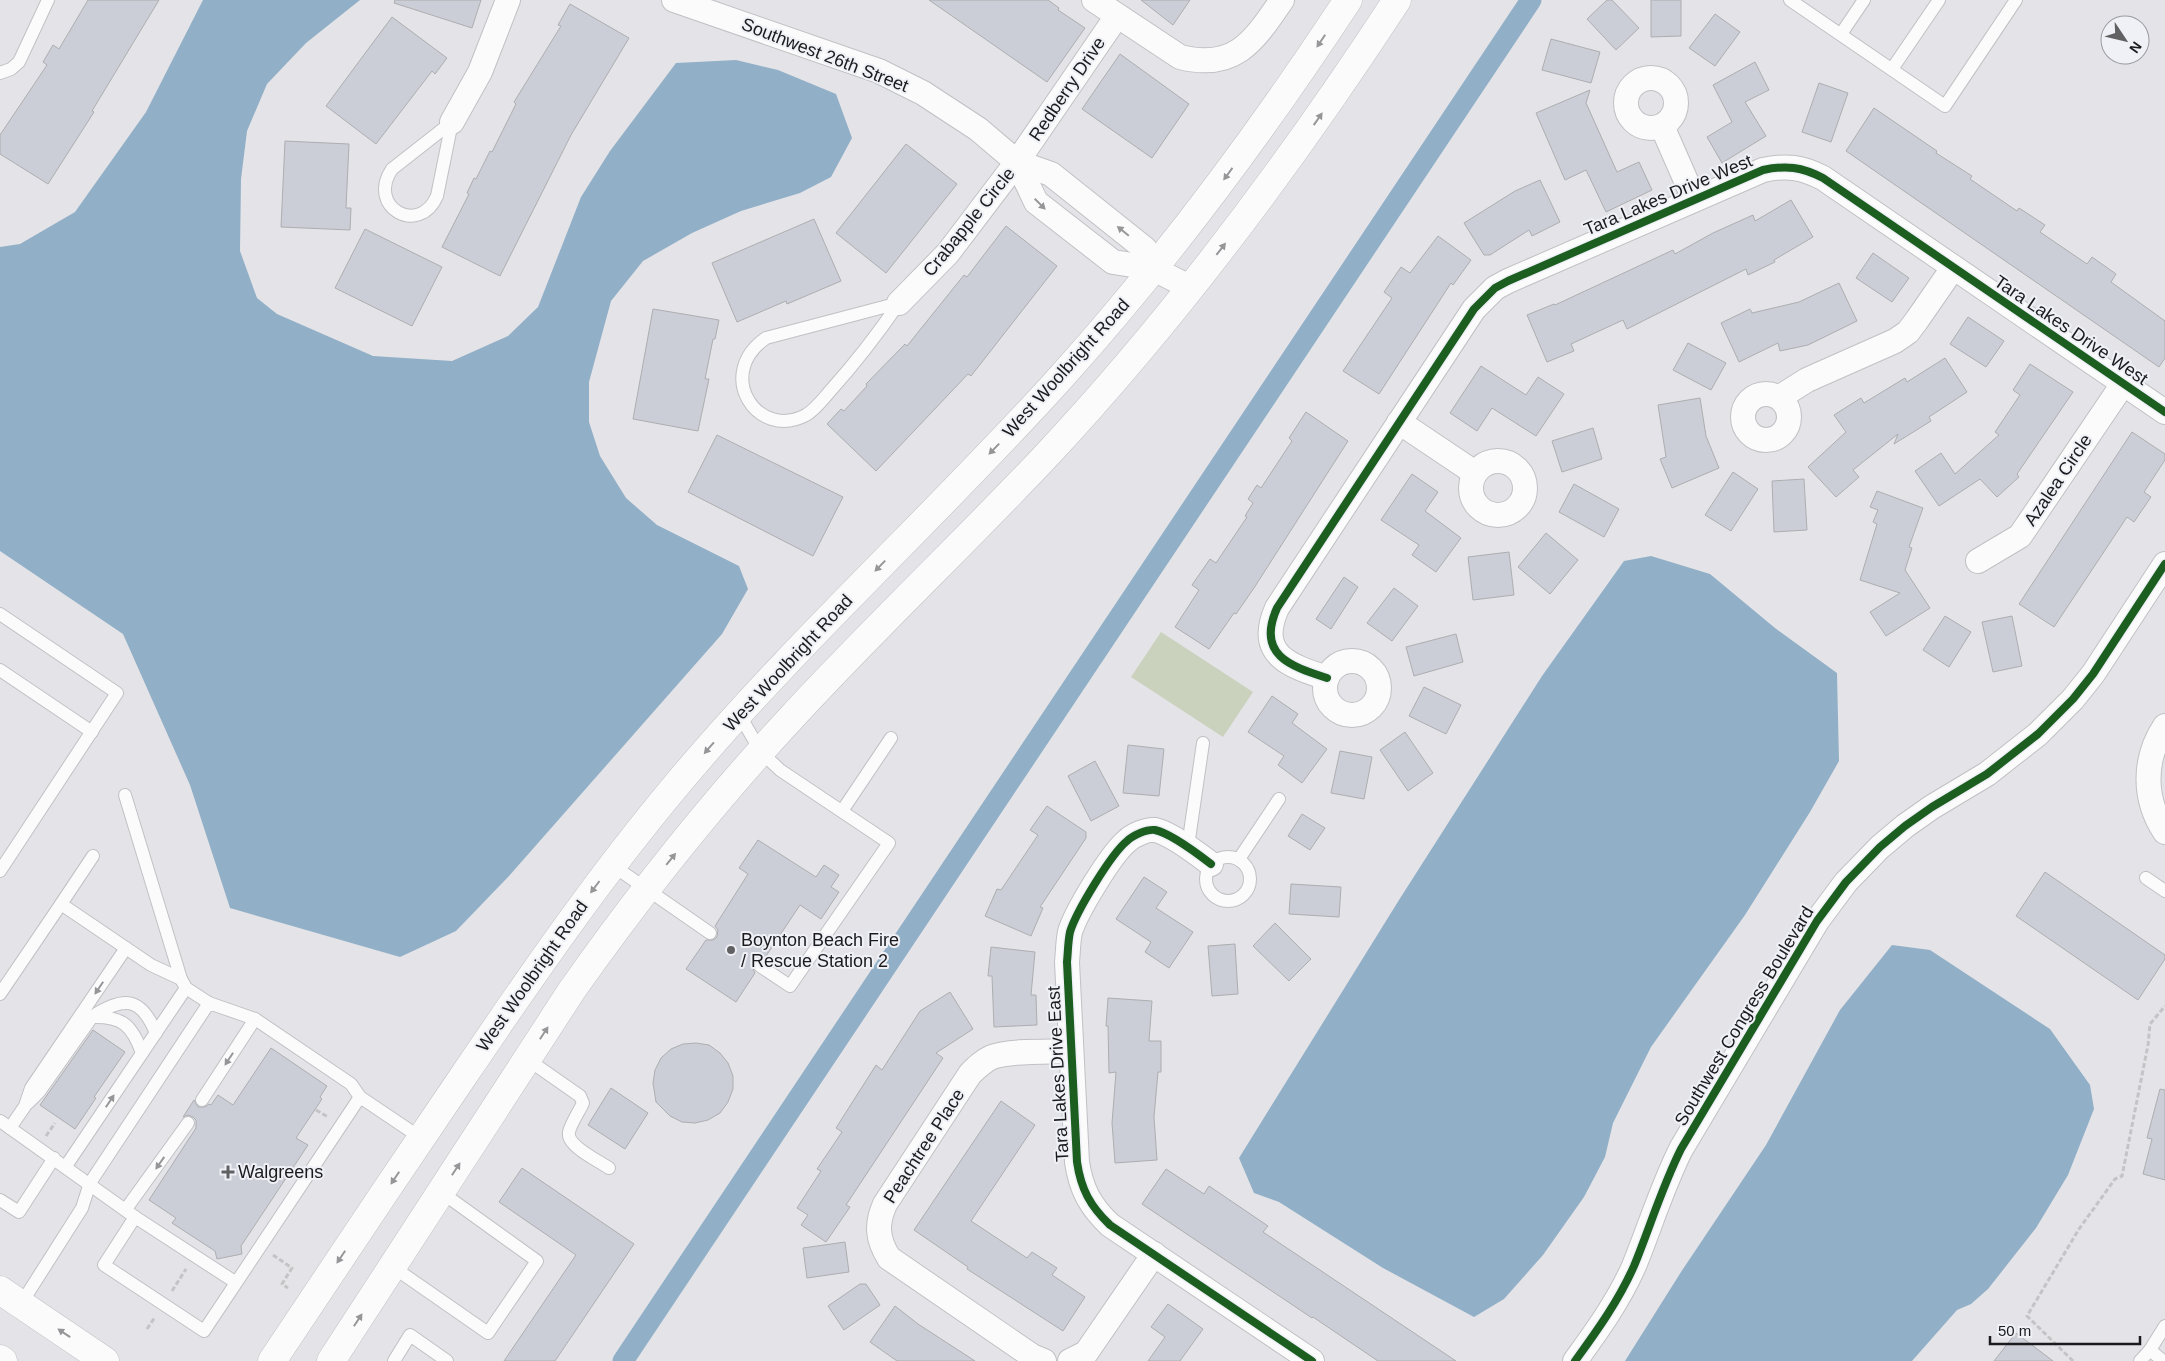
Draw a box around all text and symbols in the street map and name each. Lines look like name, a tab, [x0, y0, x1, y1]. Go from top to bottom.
street label: Southwest 26th Street	[739, 14, 911, 96]
north arrow	[2100, 15, 2150, 65]
street label: Redberry Drive	[1025, 33, 1109, 145]
one-way arrow	[1316, 34, 1326, 47]
text: N	[2126, 39, 2145, 56]
one-way arrow	[1313, 112, 1323, 126]
street label: Tara Lakes Drive West	[1581, 150, 1755, 240]
street label: Crabapple Circle	[919, 164, 1019, 280]
one-way arrow	[1223, 167, 1233, 181]
one-way arrow	[1034, 198, 1046, 210]
one-way arrow	[1117, 226, 1130, 237]
one-way arrow	[1216, 242, 1226, 256]
street label: Tara Lakes Drive West	[1990, 271, 2152, 389]
street label: West Woolbright Road	[999, 295, 1133, 441]
street label: Azalea Circle	[2020, 430, 2096, 530]
one-way arrow	[988, 443, 1000, 455]
one-way arrow	[874, 559, 886, 571]
street label: West Woolbright Road	[720, 591, 856, 735]
one-way arrow	[703, 741, 715, 753]
one-way arrow	[665, 853, 676, 866]
one-way arrow	[590, 880, 600, 894]
street label: West Woolbright Road	[472, 897, 592, 1055]
street label: Southwest Congress Boulevard	[1670, 903, 1818, 1129]
place label: Boynton Beach Fire / Rescue Station 2	[741, 930, 899, 971]
marker: Boynton Beach Fire / Rescue Station 2	[725, 944, 737, 956]
one-way arrow	[94, 981, 104, 995]
street label: Tara Lakes Drive East	[1043, 986, 1073, 1162]
one-way arrow	[539, 1026, 549, 1039]
one-way arrow	[224, 1053, 234, 1066]
street label: Peachtree Place	[880, 1085, 968, 1207]
one-way arrow	[105, 1094, 115, 1108]
one-way arrow	[155, 1156, 165, 1169]
place label: Walgreens	[238, 1162, 323, 1182]
one-way arrow	[451, 1163, 461, 1176]
marker: Walgreens	[222, 1166, 234, 1178]
one-way arrow	[390, 1171, 400, 1184]
one-way arrow	[336, 1251, 346, 1264]
one-way arrow	[353, 1314, 363, 1327]
scale bar	[1990, 1314, 2140, 1346]
text: 50 m	[1998, 1322, 2031, 1339]
one-way arrow	[57, 1329, 71, 1338]

